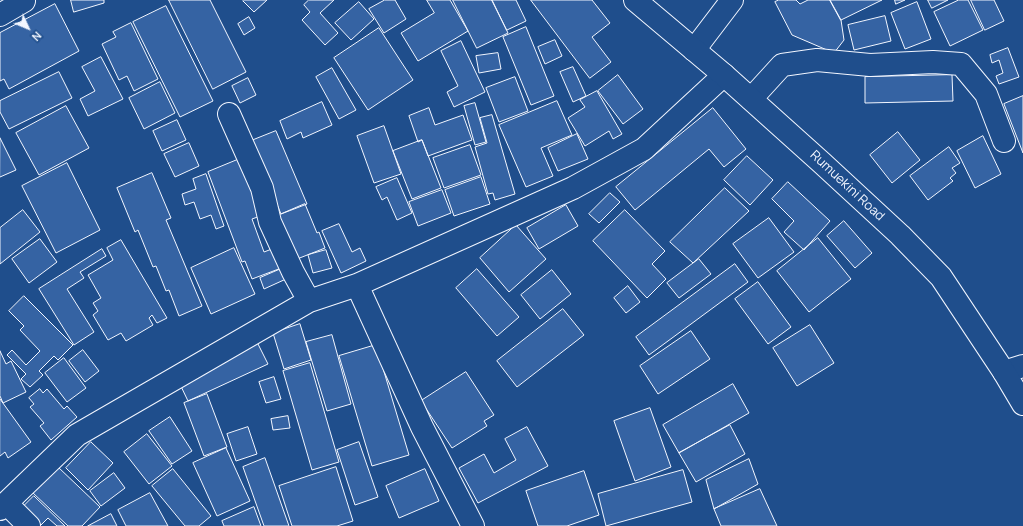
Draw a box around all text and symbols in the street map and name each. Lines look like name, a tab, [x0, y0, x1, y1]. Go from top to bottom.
north arrow	[8, 8, 48, 48]
text: N	[29, 29, 45, 45]
street label: Rumuekini Road	[807, 148, 887, 224]

